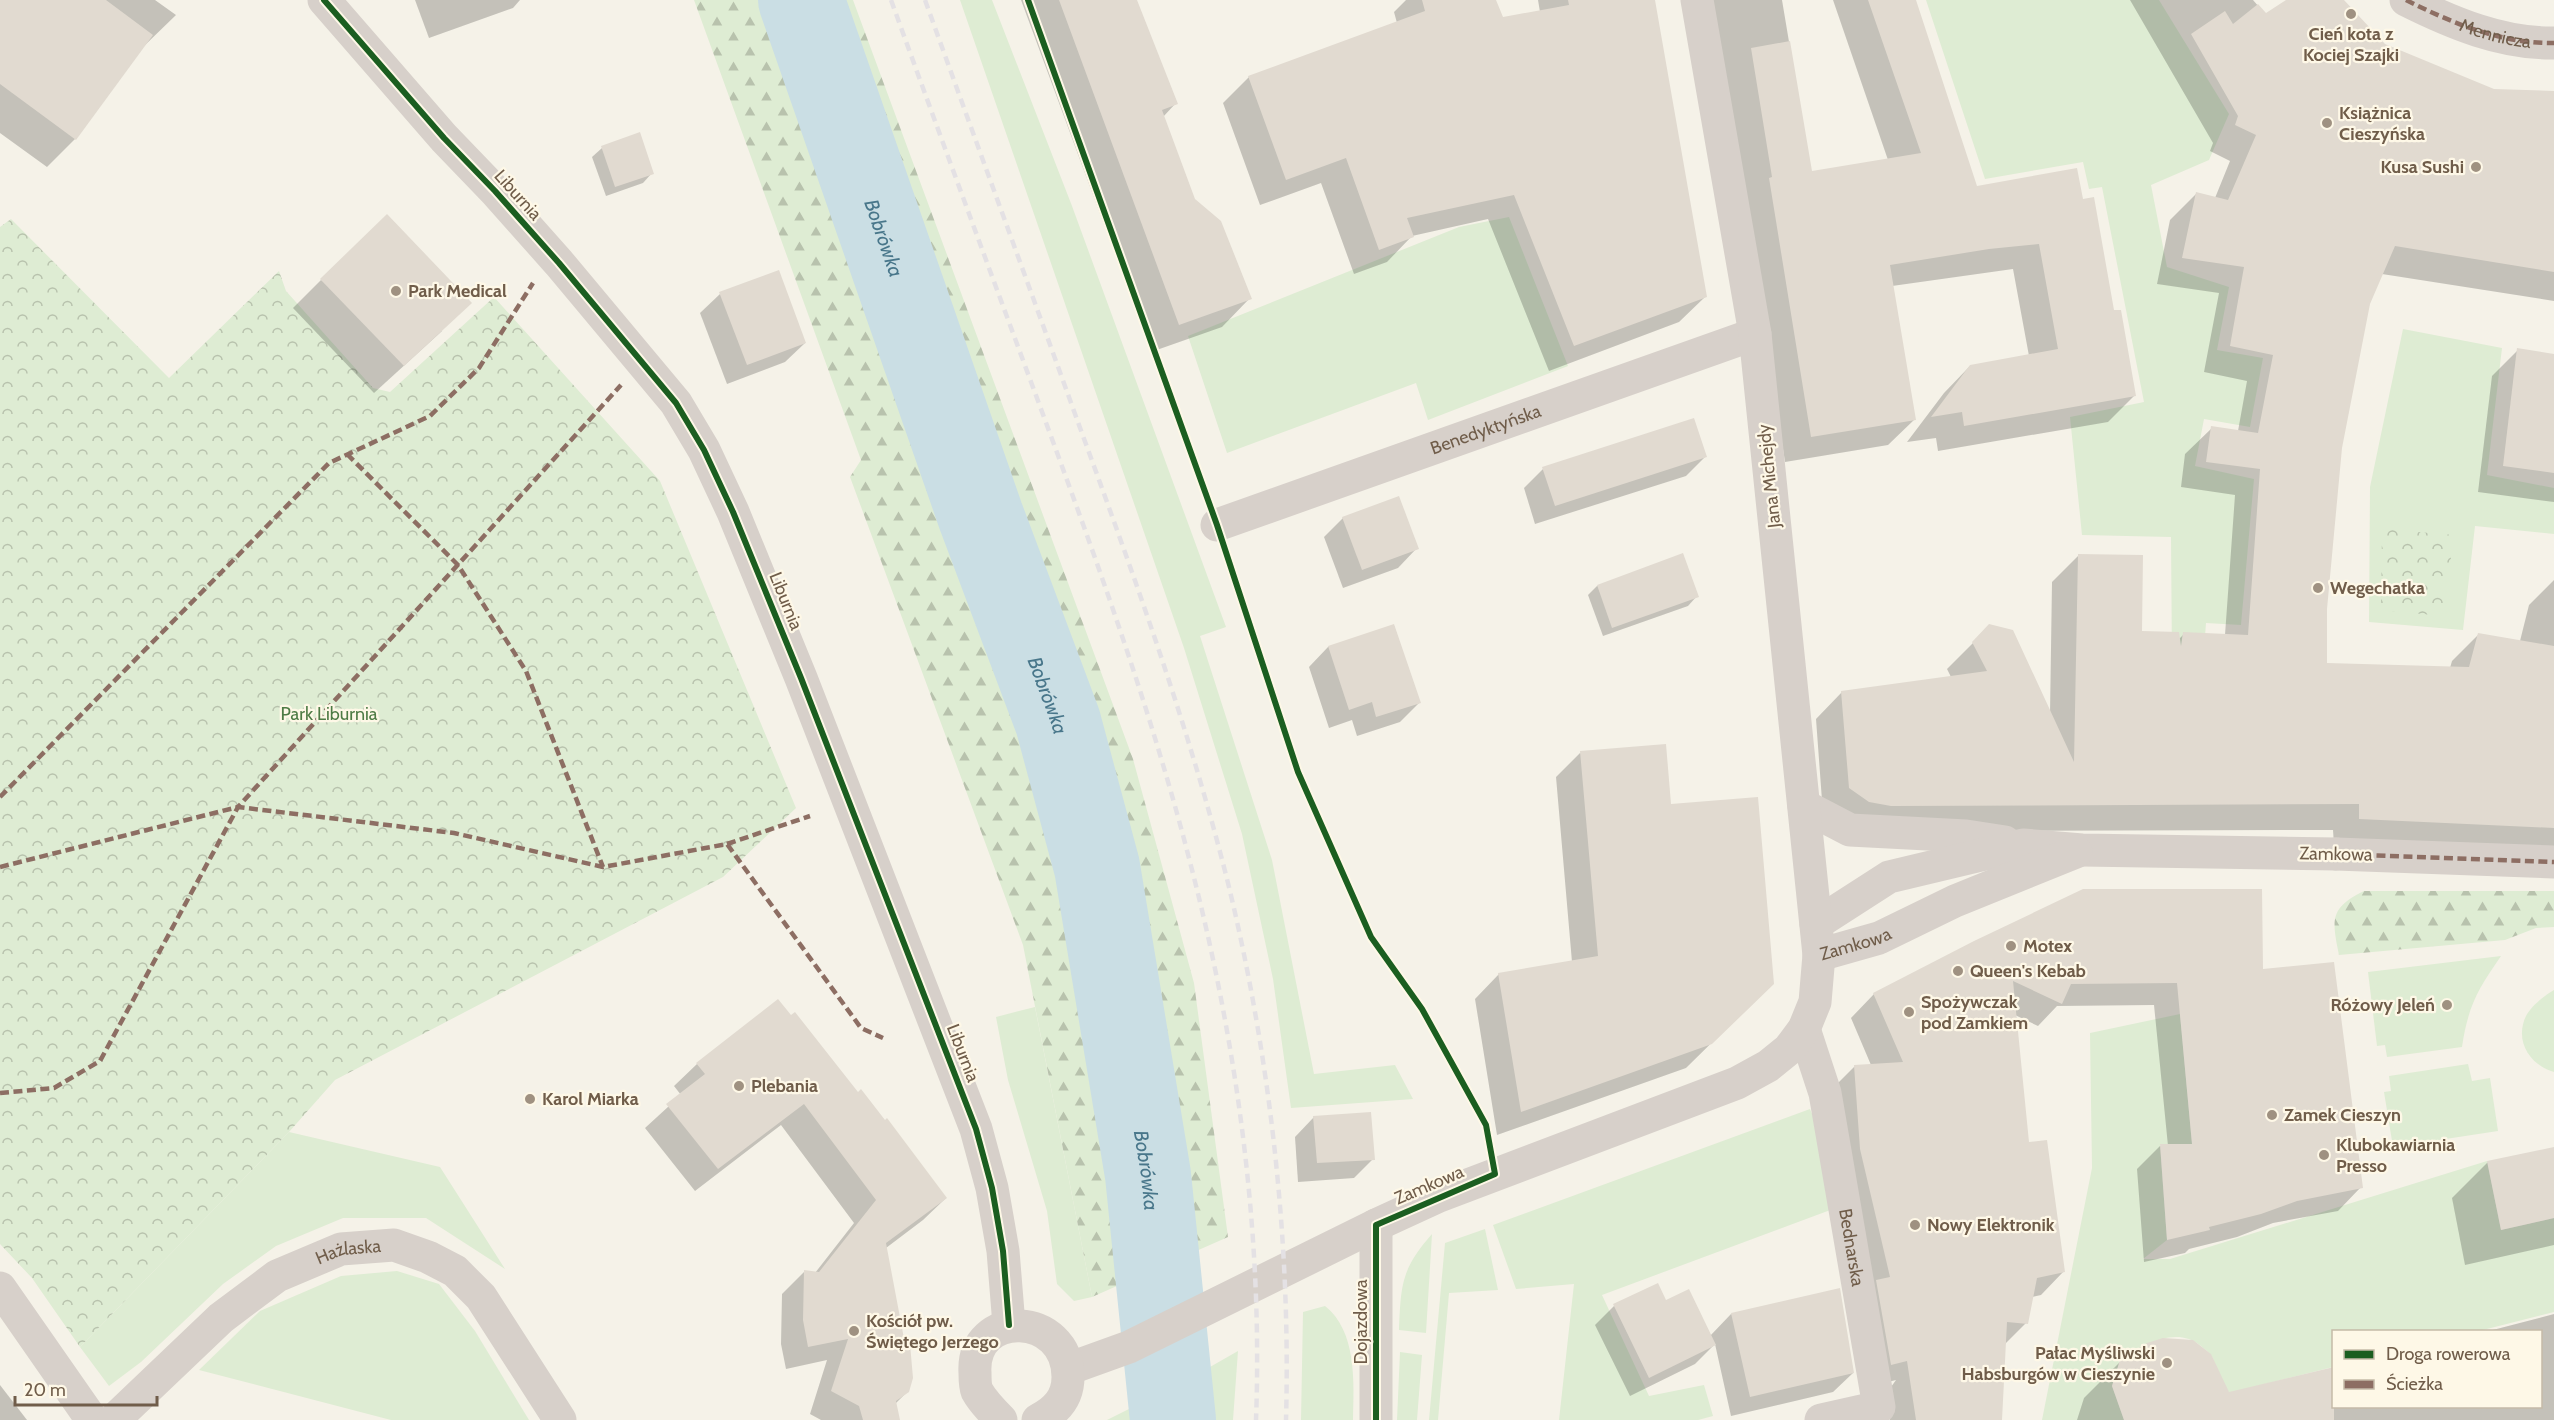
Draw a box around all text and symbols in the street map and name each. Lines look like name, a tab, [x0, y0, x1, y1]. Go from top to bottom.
marker: Cień kota z Kociej Szajki	[2344, 7, 2358, 21]
street label: Mennicza	[2457, 14, 2533, 53]
place label: Cień kota z Kociej Szajki	[2303, 23, 2399, 66]
place label: Książnica Cieszyńska	[2339, 102, 2425, 145]
marker: Książnica Cieszyńska	[2320, 116, 2334, 130]
place label: Kusa Sushi	[2381, 156, 2464, 178]
marker: Kusa Sushi	[2469, 160, 2483, 174]
street label: Liburnia	[490, 165, 547, 225]
water label: Bobrówka	[859, 196, 908, 280]
place label: Park Medical	[408, 280, 507, 302]
marker: Park Medical	[389, 284, 403, 298]
street label: Benedyktyńska	[1427, 400, 1544, 459]
street label: Jana Michejdy	[1753, 423, 1785, 530]
street label: Liburnia	[764, 569, 808, 633]
place label: Wegechatka	[2330, 577, 2425, 599]
marker: Wegechatka	[2311, 581, 2325, 595]
water label: Bobrówka	[1023, 653, 1073, 737]
park label: Park Liburnia	[281, 703, 378, 725]
street label: Zamkowa	[2299, 842, 2373, 866]
street label: Zamkowa	[1817, 923, 1895, 965]
place label: Motex	[2023, 935, 2072, 957]
marker: Motex	[2004, 939, 2018, 953]
place label: Queen's Kebab	[1970, 960, 2086, 982]
marker: Queen's Kebab	[1951, 964, 1965, 978]
place label: Spożywczak pod Zamkiem	[1921, 991, 2028, 1034]
place label: Różowy Jeleń	[2330, 994, 2435, 1016]
marker: Różowy Jeleń	[2440, 998, 2454, 1012]
marker: Spożywczak pod Zamkiem	[1902, 1005, 1916, 1019]
street label: Liburnia	[942, 1021, 984, 1085]
place label: Plebania	[751, 1075, 818, 1097]
marker: Plebania	[732, 1079, 746, 1093]
place label: Karol Miarka	[542, 1088, 639, 1110]
marker: Karol Miarka	[523, 1092, 537, 1106]
place label: Zamek Cieszyn	[2284, 1104, 2401, 1126]
marker: Zamek Cieszyn	[2265, 1108, 2279, 1122]
water label: Bobrówka	[1129, 1128, 1164, 1212]
place label: Klubokawiarnia Presso	[2336, 1134, 2455, 1177]
marker: Klubokawiarnia Presso	[2317, 1148, 2331, 1162]
street label: Zamkowa	[1391, 1160, 1467, 1209]
street label: Bednarska	[1834, 1207, 1869, 1288]
place label: Nowy Elektronik	[1927, 1214, 2055, 1236]
marker: Nowy Elektronik	[1908, 1218, 1922, 1232]
street label: Hażlaska	[312, 1235, 382, 1269]
street label: Dojazdowa	[1350, 1279, 1372, 1365]
place label: Kościół pw. Świętego Jerzego	[866, 1310, 999, 1353]
marker: Kościół pw. Świętego Jerzego	[847, 1324, 861, 1338]
legend	[2332, 1330, 2542, 1408]
place label: Pałac Myśliwski Habsburgów w Cieszynie	[1962, 1342, 2155, 1385]
text: Droga rowerowa	[2386, 1343, 2511, 1365]
marker: Pałac Myśliwski Habsburgów w Cieszynie	[2160, 1356, 2174, 1370]
scale bar	[15, 1369, 158, 1407]
text: Ścieżka	[2386, 1373, 2443, 1395]
text: 20 m	[24, 1379, 66, 1401]

